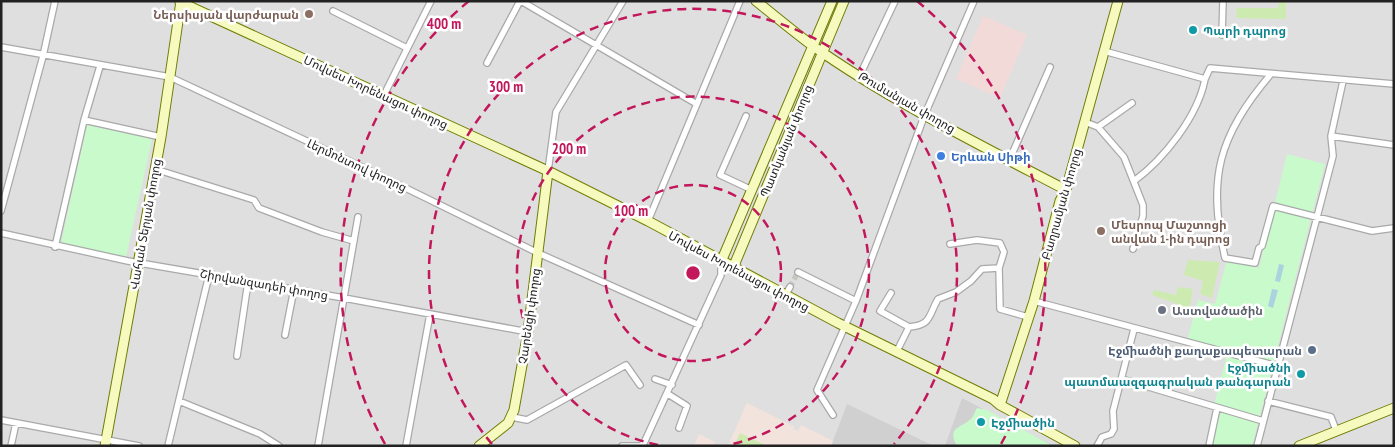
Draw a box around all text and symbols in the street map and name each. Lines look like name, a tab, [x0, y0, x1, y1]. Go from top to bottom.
place label: Ներսիսյան վարժարան	[153, 7, 299, 22]
marker: Ներսիսյան վարժարան	[303, 8, 315, 20]
text: 400 m	[427, 14, 461, 33]
place label: Պարի դպրոց	[1203, 23, 1286, 38]
marker: Պարի դպրոց	[1187, 24, 1199, 36]
street label: Մովսես Խորենացու փողոց	[301, 52, 451, 132]
street label: Թումանյան փողոց	[856, 68, 958, 136]
text: 300 m	[489, 77, 523, 96]
street label: Պատկանյան փողոց	[756, 82, 816, 200]
street label: Լերմոնտով փողոց	[305, 135, 409, 195]
text: 200 m	[552, 139, 586, 158]
street label: Բաղրամյան փողոց	[1038, 147, 1084, 261]
place label: Երևան Սիթի	[951, 149, 1031, 164]
marker: Երևան Սիթի	[935, 150, 947, 162]
street label: Վահան Տերյան փողոց	[126, 157, 164, 291]
text: 100 m	[614, 201, 648, 220]
place label: Մեսրոպ Մաշտոցի անվան 1-ին դպրոց	[1111, 217, 1230, 246]
marker: Մեսրոպ Մաշտոցի անվան 1-ին դպրոց	[1095, 225, 1107, 237]
street label: Մովսես Խորենացու փողոց	[666, 227, 812, 315]
centre of rings	[684, 264, 702, 282]
street label: Շիրվանզադեի փողոց	[199, 265, 329, 303]
street label: Չարենցի փողոց	[515, 267, 543, 365]
place label: Աստվածածին	[1172, 303, 1263, 318]
marker: Աստվածածին	[1156, 304, 1168, 316]
place label: Էջմիածնի քաղաքապետարան	[1108, 343, 1302, 358]
marker: Էջմիածնի քաղաքապետարան	[1306, 344, 1318, 356]
place label: Էջմիածնի պատմաազգագրական թանգարան	[1064, 360, 1291, 389]
marker: Էջմիածնի պատմաազգագրական թանգարան	[1295, 368, 1307, 380]
place label: Էջմիածին	[991, 415, 1055, 430]
marker: Էջմիածին	[975, 416, 987, 428]

